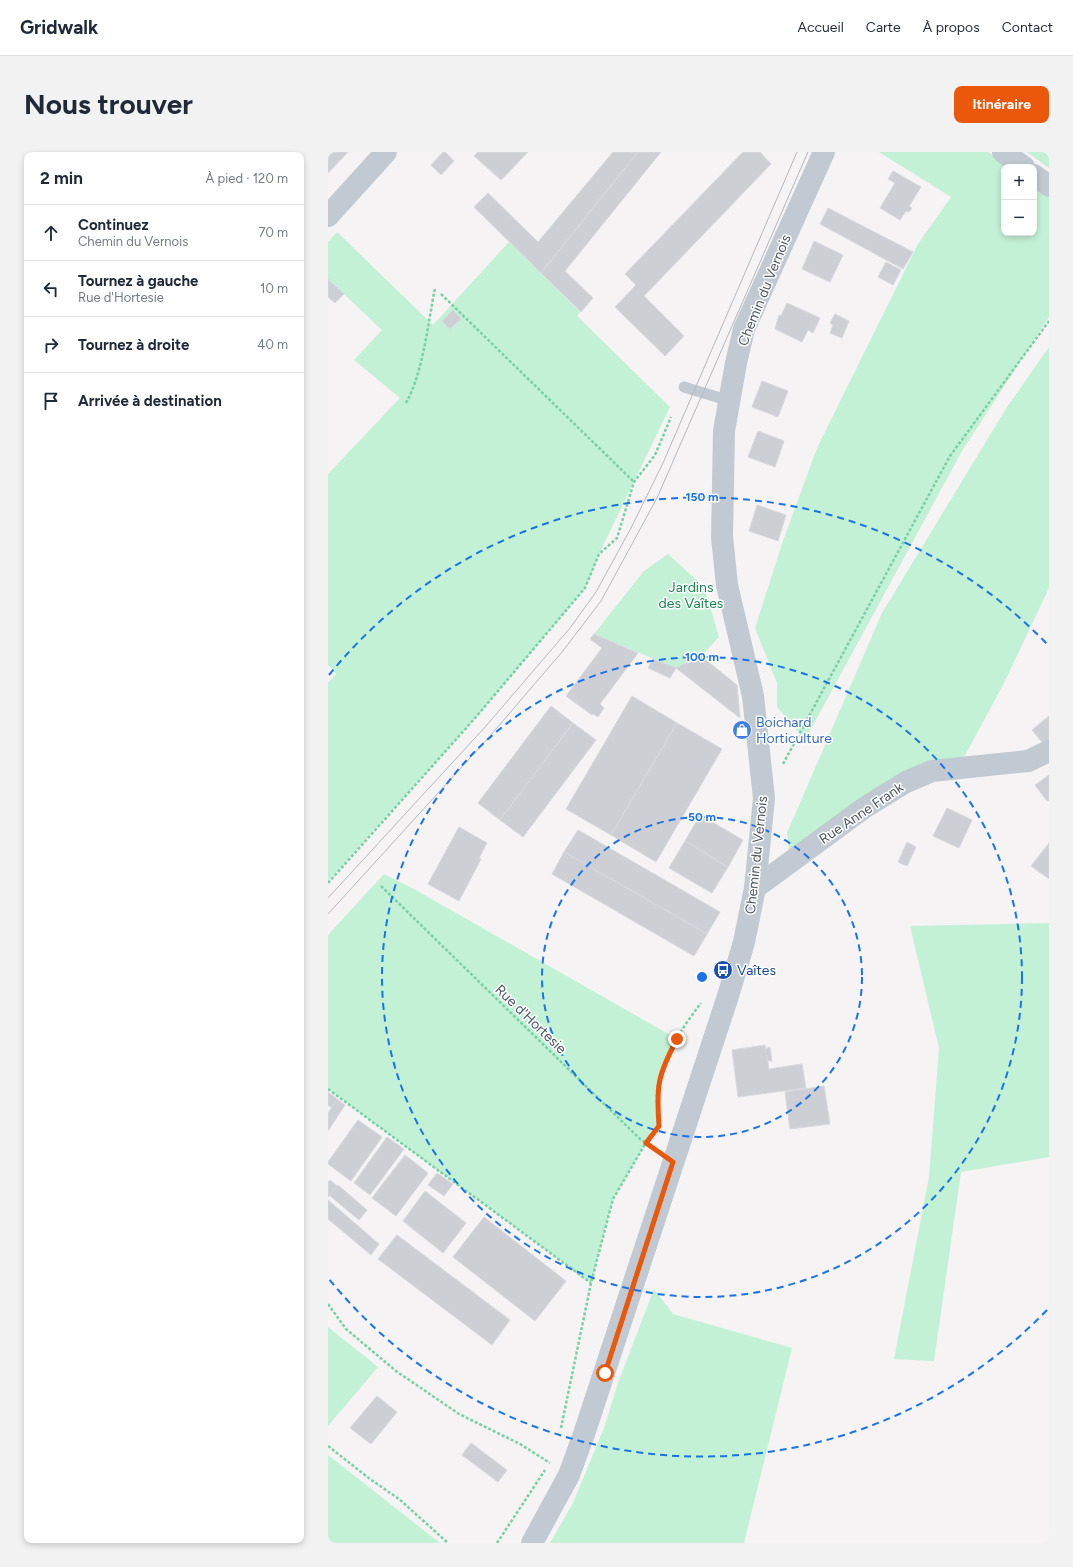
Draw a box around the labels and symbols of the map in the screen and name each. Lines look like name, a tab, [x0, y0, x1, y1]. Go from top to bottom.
street label: Chemin du Vernois	[734, 232, 795, 348]
text: 150 m	[685, 490, 719, 504]
park label: Jardins des Vaîtes	[659, 579, 723, 612]
text: 100 m	[685, 650, 719, 664]
place label: Boichard Horticulture	[756, 714, 832, 747]
shop icon: Boichard Horticulture	[731, 719, 753, 741]
street label: Rue Anne Frank	[816, 779, 907, 848]
street label: Chemin du Vernois	[742, 795, 771, 915]
text: 50 m	[688, 810, 716, 824]
bus stop icon: Vaîtes	[712, 959, 734, 981]
place label: Vaîtes	[737, 962, 776, 979]
centre of rings	[695, 970, 709, 984]
street label: Rue d'Hortesie	[492, 981, 570, 1058]
route end	[668, 1030, 686, 1048]
route start	[596, 1364, 614, 1382]

